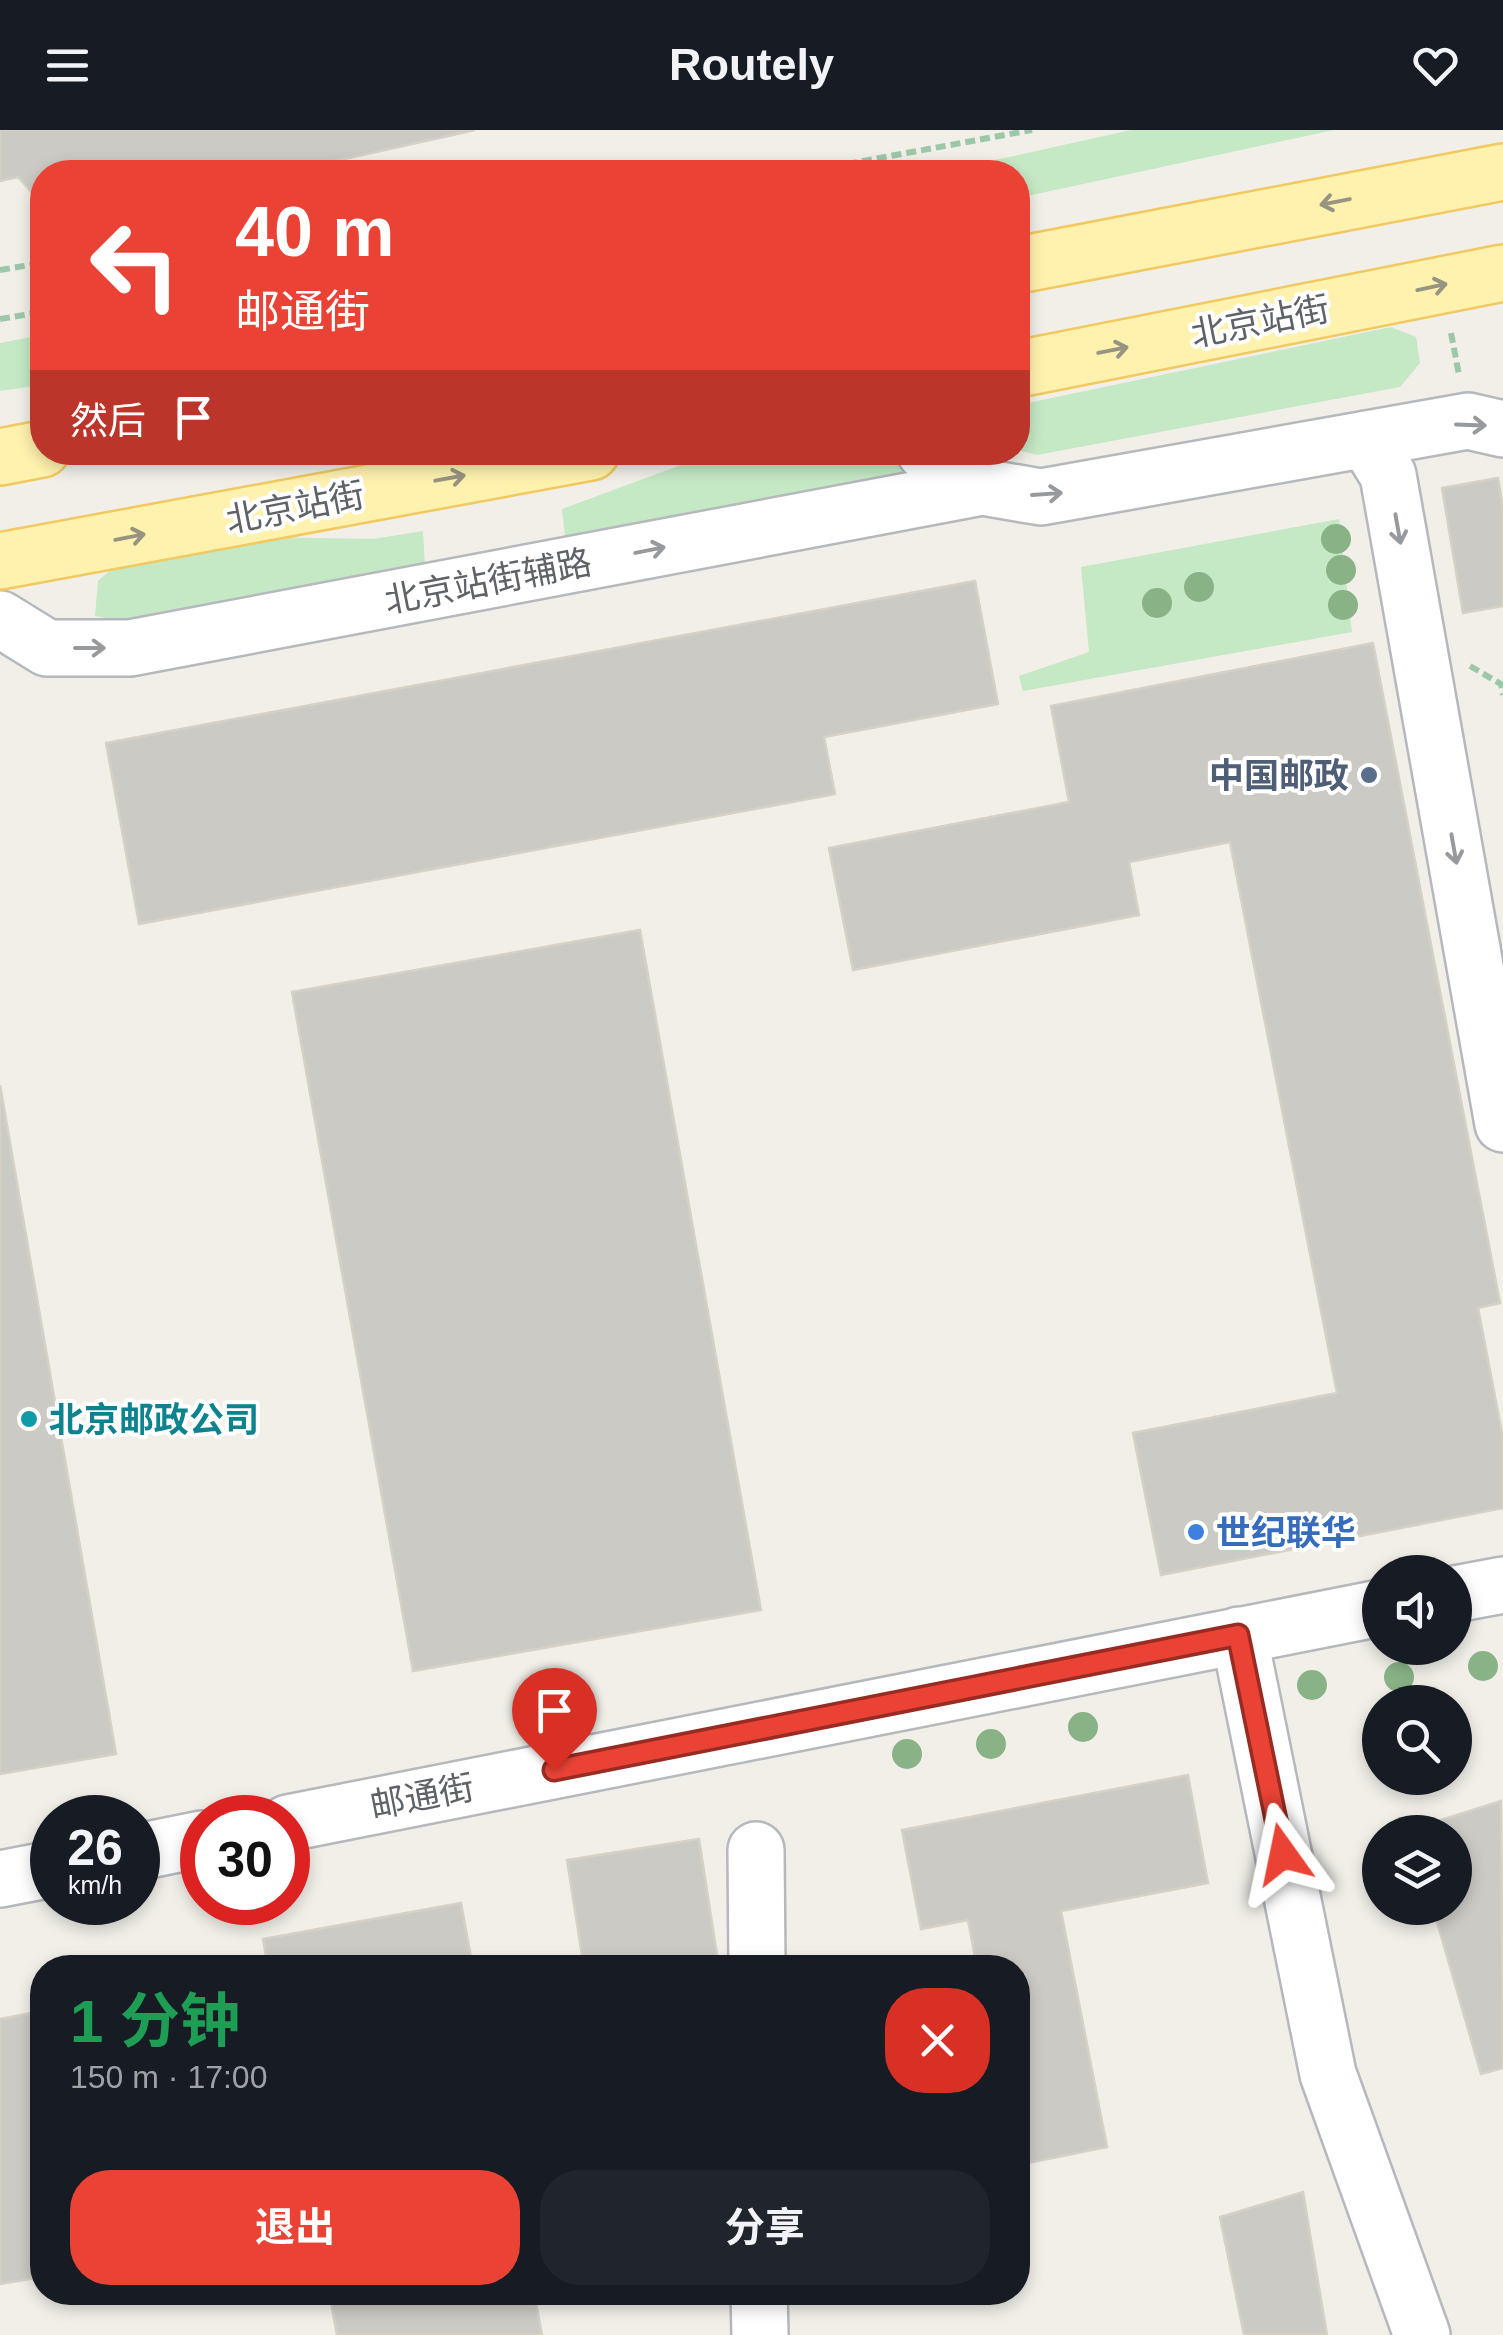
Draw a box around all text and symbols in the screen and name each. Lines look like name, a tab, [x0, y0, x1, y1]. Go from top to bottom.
icon: menu	[40, 38, 95, 93]
icon: heart	[1408, 38, 1463, 93]
text: Routely	[669, 39, 834, 90]
text: 40 m	[235, 193, 395, 271]
one-way arrow	[1320, 194, 1352, 213]
icon: left	[70, 200, 200, 330]
one-way arrow	[1415, 276, 1447, 295]
text: 邮通街	[235, 286, 370, 337]
street label: 北京站街	[1188, 289, 1332, 353]
one-way arrow	[1096, 340, 1128, 359]
icon: arrive	[166, 390, 221, 445]
text: 然后	[70, 400, 146, 442]
one-way arrow	[1454, 416, 1486, 435]
one-way arrow	[433, 468, 466, 487]
street label: 北京站街	[223, 475, 367, 539]
one-way arrow	[1030, 484, 1063, 503]
one-way arrow	[1389, 513, 1408, 545]
one-way arrow	[113, 527, 146, 546]
one-way arrow	[634, 540, 666, 559]
street label: 北京站街辅路	[381, 542, 595, 620]
one-way arrow	[72, 638, 105, 658]
place label: 中国邮政	[1209, 756, 1349, 795]
marker: 中国邮政	[1358, 764, 1380, 786]
one-way arrow	[1445, 833, 1464, 865]
place label: 北京邮政公司	[49, 1400, 259, 1439]
marker: 北京邮政公司	[18, 1408, 40, 1430]
place label: 世纪联华	[1216, 1513, 1356, 1552]
marker: 世纪联华	[1185, 1521, 1207, 1543]
map controls	[1362, 1555, 1472, 1925]
button: sound	[1362, 1555, 1472, 1665]
pin	[512, 1668, 597, 1771]
icon: arrive	[527, 1683, 582, 1738]
button: search	[1362, 1685, 1472, 1795]
street label: 邮通街	[367, 1767, 477, 1825]
speed limit sign: 30	[180, 1795, 310, 1925]
position arrow	[1231, 1802, 1335, 1906]
button: layers	[1362, 1815, 1472, 1925]
text: 26	[67, 1820, 123, 1876]
text: km/h	[68, 1871, 122, 1899]
text: 1 分钟	[70, 1988, 240, 2055]
button: close	[885, 1988, 990, 2093]
text: 150 m · 17:00	[70, 2059, 267, 2095]
button: 退出	[70, 2170, 520, 2285]
button: 分享	[540, 2170, 990, 2285]

